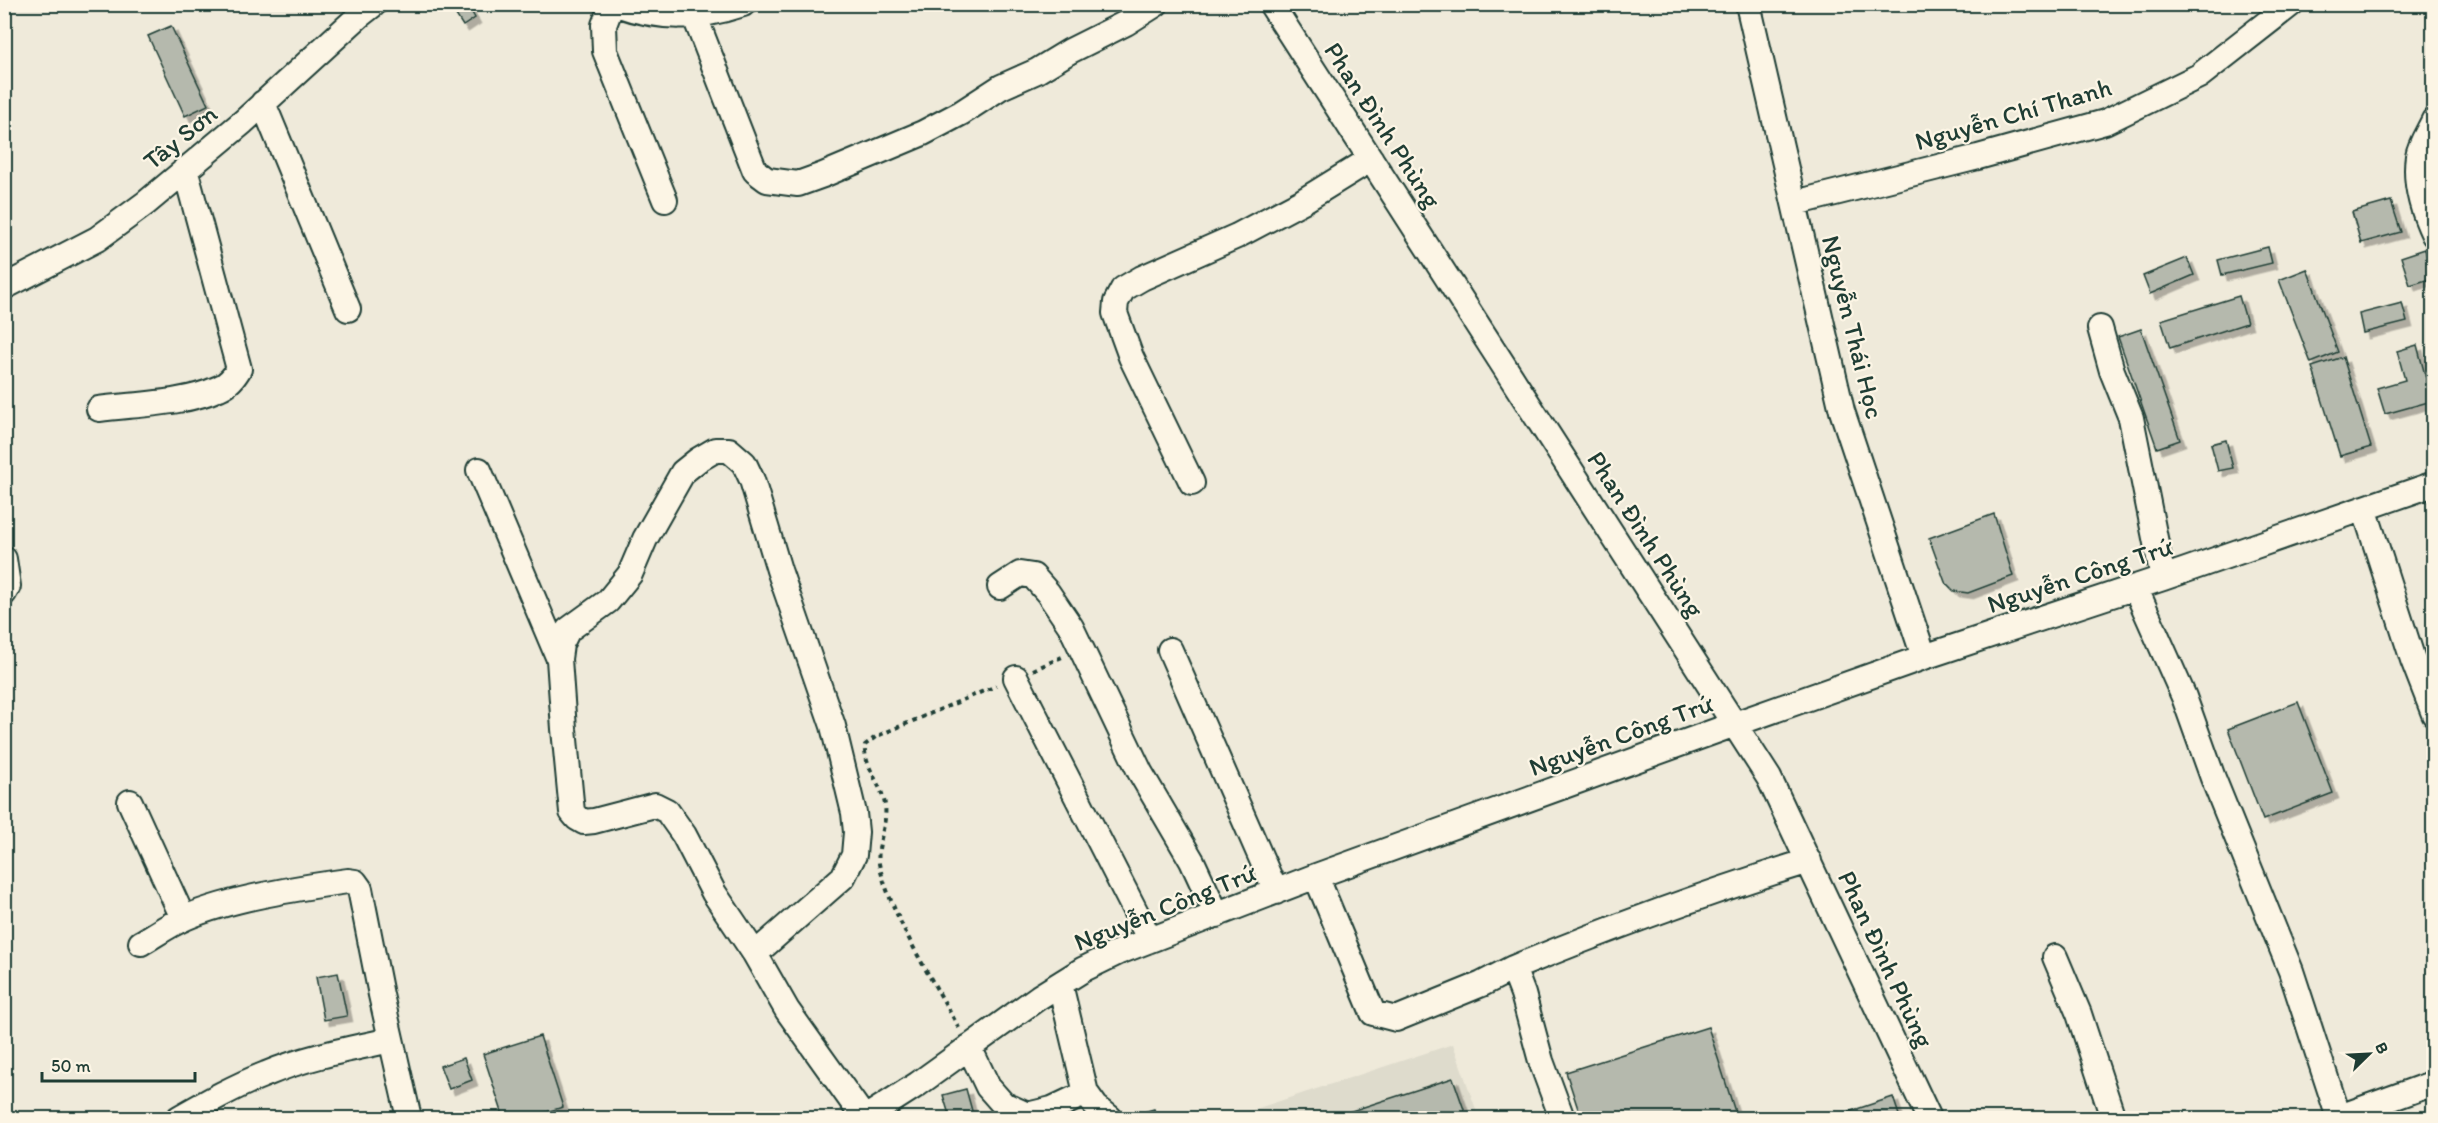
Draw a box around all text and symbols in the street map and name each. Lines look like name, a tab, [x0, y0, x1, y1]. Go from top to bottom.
street label: Phan Đình Phùng	[1317, 36, 1449, 215]
street label: Nguyễn Chí Thanh	[1911, 71, 2115, 157]
street label: Tây Sơn	[136, 97, 224, 177]
street label: Nguyễn Thái Học	[1815, 232, 1891, 422]
street label: Phan Đình Phùng	[1580, 445, 1712, 624]
street label: Nguyễn Công Trứ	[1983, 530, 2178, 620]
street label: Nguyễn Công Trứ	[1525, 687, 1718, 783]
street label: Nguyễn Công Trứ	[1069, 856, 1261, 958]
street label: Phan Đình Phùng	[1831, 865, 1941, 1053]
north arrow	[2339, 1024, 2399, 1084]
text: B	[2371, 1040, 2393, 1057]
scale bar	[42, 1045, 195, 1083]
text: 50 m	[51, 1055, 91, 1077]

